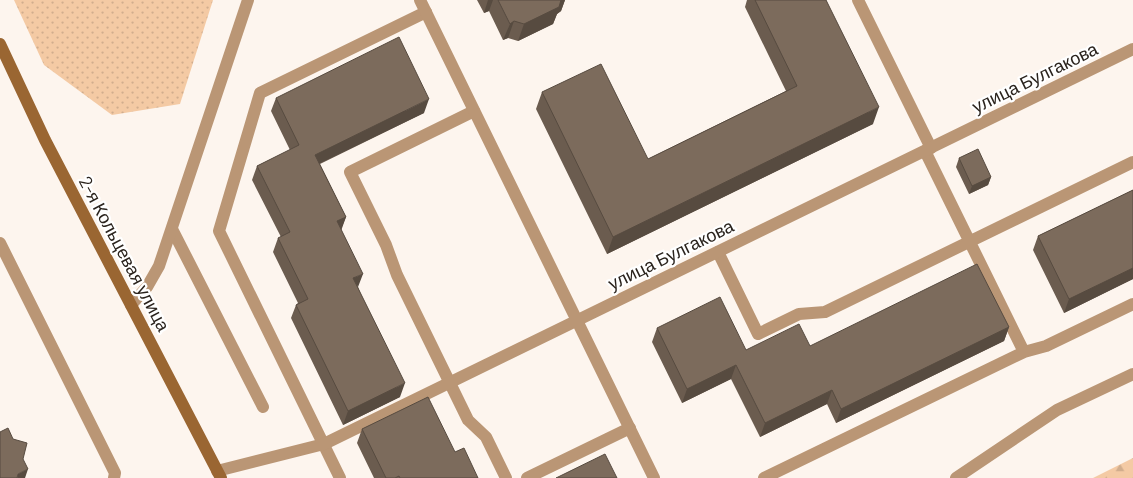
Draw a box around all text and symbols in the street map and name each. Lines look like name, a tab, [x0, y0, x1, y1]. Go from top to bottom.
street label: улица Булгакова	[968, 37, 1102, 117]
street label: 2-я Кольцевая улица	[75, 172, 176, 336]
street label: улица Булгакова	[604, 214, 738, 294]

